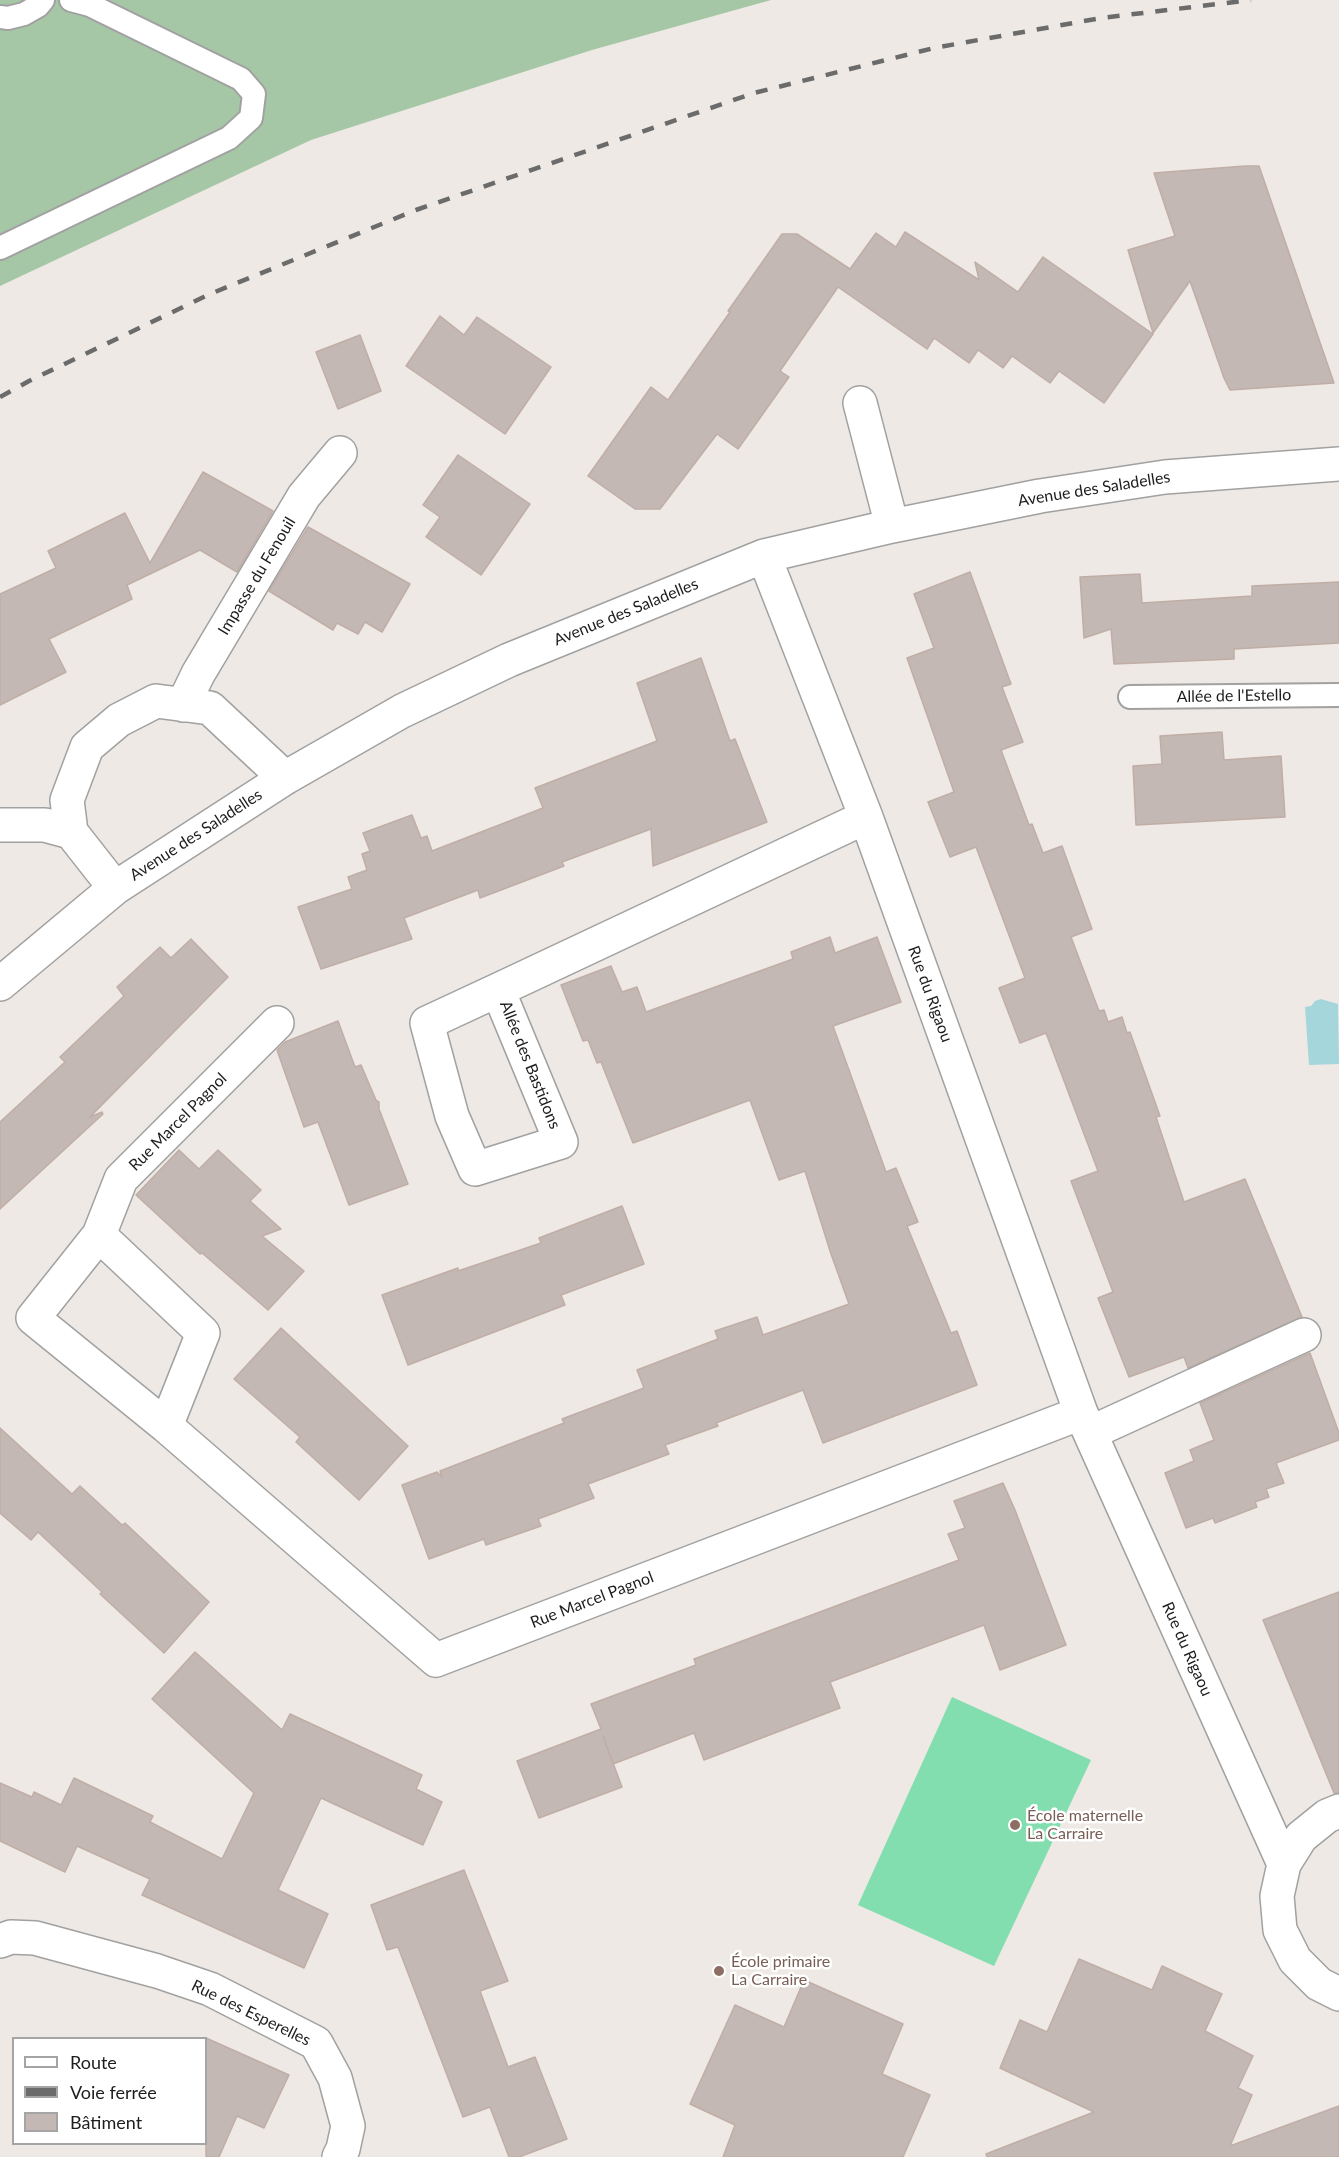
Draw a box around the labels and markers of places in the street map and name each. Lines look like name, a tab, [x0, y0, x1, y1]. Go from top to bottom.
place label: École maternelle La Carraire	[1027, 1806, 1143, 1844]
marker: École maternelle La Carraire	[1008, 1818, 1022, 1832]
place label: École primaire La Carraire	[731, 1952, 830, 1990]
marker: École primaire La Carraire	[712, 1964, 726, 1978]

